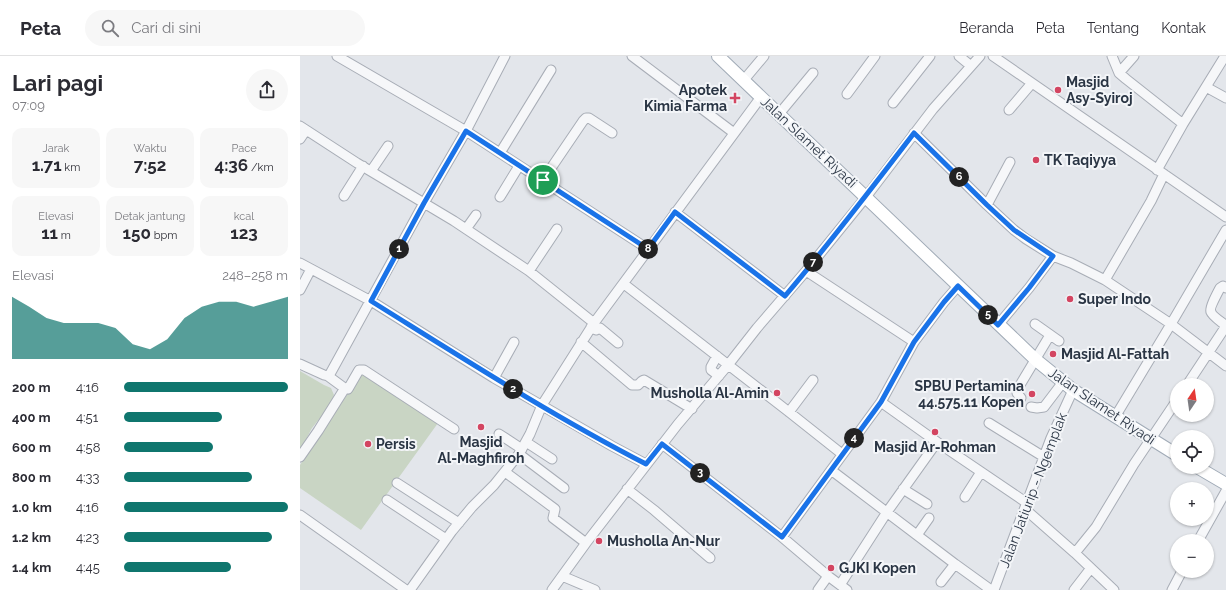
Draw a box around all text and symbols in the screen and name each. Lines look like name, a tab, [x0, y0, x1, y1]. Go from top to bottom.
search box	[85, 10, 365, 46]
text: Peta	[20, 17, 61, 39]
icon: search	[99, 17, 121, 39]
text: Cari di sini	[131, 19, 201, 37]
text: Beranda	[959, 20, 1014, 36]
text: Peta	[1036, 20, 1065, 36]
text: Tentang	[1087, 20, 1139, 36]
text: Kontak	[1161, 20, 1206, 36]
button: share	[246, 69, 288, 111]
text: Lari pagi	[12, 70, 103, 96]
place label: Masjid Asy-Syiroj	[1066, 74, 1133, 106]
place label: Apotek Kimia Farma	[644, 82, 727, 114]
marker: Masjid Asy-Syiroj	[1053, 85, 1063, 95]
marker: Apotek Kimia Farma	[730, 93, 740, 103]
street label: Jalan Slamet Riyadi	[758, 93, 860, 191]
text: 07:09	[12, 98, 45, 113]
text: Jarak	[43, 142, 69, 155]
text: Waktu	[134, 142, 166, 155]
text: Pace	[231, 142, 257, 155]
place label: TK Taqiyya	[1044, 152, 1116, 168]
text: 1.71	[32, 155, 62, 175]
text: 7:52	[134, 155, 166, 175]
text: 4:36	[214, 155, 248, 175]
marker: TK Taqiyya	[1031, 155, 1041, 165]
text: km	[62, 161, 80, 174]
text: /km	[248, 161, 274, 174]
pin	[526, 163, 560, 197]
pin: 6	[949, 167, 969, 187]
icon: arrive	[532, 169, 554, 191]
text: 6	[956, 170, 962, 183]
text: Elevasi	[38, 210, 74, 223]
text: Detak jantung	[115, 210, 185, 223]
text: kcal	[234, 210, 254, 223]
text: 11	[41, 223, 58, 243]
text: 150	[123, 223, 151, 243]
text: 123	[230, 223, 258, 243]
text: m	[58, 229, 71, 242]
text: bpm	[151, 229, 177, 242]
pin: 1	[389, 239, 409, 259]
pin: 8	[638, 239, 658, 259]
text: 1	[396, 242, 402, 255]
text: 8	[645, 242, 651, 255]
pin: 7	[803, 252, 823, 272]
text: 7	[810, 255, 816, 268]
text: Elevasi	[12, 268, 54, 283]
text: 248–258 m	[222, 268, 288, 283]
place label: Super Indo	[1078, 291, 1151, 307]
marker: Super Indo	[1065, 294, 1075, 304]
pin: 5	[978, 305, 998, 325]
text: 5	[985, 308, 991, 321]
place label: Masjid Al-Fattah	[1061, 346, 1169, 362]
marker: Masjid Al-Fattah	[1048, 349, 1058, 359]
street label: Jalan Slamet Riyadi	[1045, 364, 1159, 448]
place label: SPBU Pertamina 44.575.11 Kopen	[914, 378, 1024, 410]
north arrow	[1170, 378, 1214, 422]
map controls	[1170, 378, 1214, 578]
pin: 2	[503, 379, 523, 399]
text: 200 m	[12, 380, 51, 395]
text: 4:16	[76, 380, 99, 395]
text: 2	[510, 382, 516, 395]
place label: Musholla Al-Amin	[651, 385, 769, 401]
marker: Musholla Al-Amin	[772, 388, 782, 398]
marker: SPBU Pertamina 44.575.11 Kopen	[1027, 389, 1037, 399]
text: 400 m	[12, 410, 51, 425]
text: 4:51	[76, 410, 98, 425]
street label: Jalan Jatiurip - Ngemplak	[996, 410, 1070, 570]
marker: Masjid Al-Maghfiroh	[476, 422, 486, 432]
marker: Masjid Ar-Rohman	[930, 427, 940, 437]
pin: 4	[844, 428, 864, 448]
button: locate	[1170, 430, 1214, 474]
text: 4	[851, 431, 857, 444]
place label: Masjid Al-Maghfiroh	[437, 434, 525, 466]
place label: Persis	[376, 436, 416, 452]
marker: Persis	[363, 439, 373, 449]
place label: Masjid Ar-Rohman	[874, 439, 996, 455]
text: 600 m	[12, 440, 51, 455]
text: 4:58	[76, 440, 100, 455]
pin: 3	[690, 463, 710, 483]
text: 3	[697, 466, 703, 479]
text: 800 m	[12, 470, 51, 485]
text: 4:33	[76, 470, 99, 485]
button: +	[1170, 482, 1214, 526]
text: 1.0 km	[12, 500, 52, 515]
text: 4:16	[76, 500, 99, 515]
text: 1.2 km	[12, 530, 51, 545]
text: 4:23	[76, 530, 99, 545]
place label: Musholla An-Nur	[607, 533, 721, 549]
button: −	[1170, 534, 1214, 578]
marker: Musholla An-Nur	[594, 536, 604, 546]
text: 1.4 km	[12, 560, 51, 575]
text: 4:45	[76, 560, 100, 575]
place label: GJKI Kopen	[839, 560, 916, 576]
marker: GJKI Kopen	[826, 563, 836, 573]

